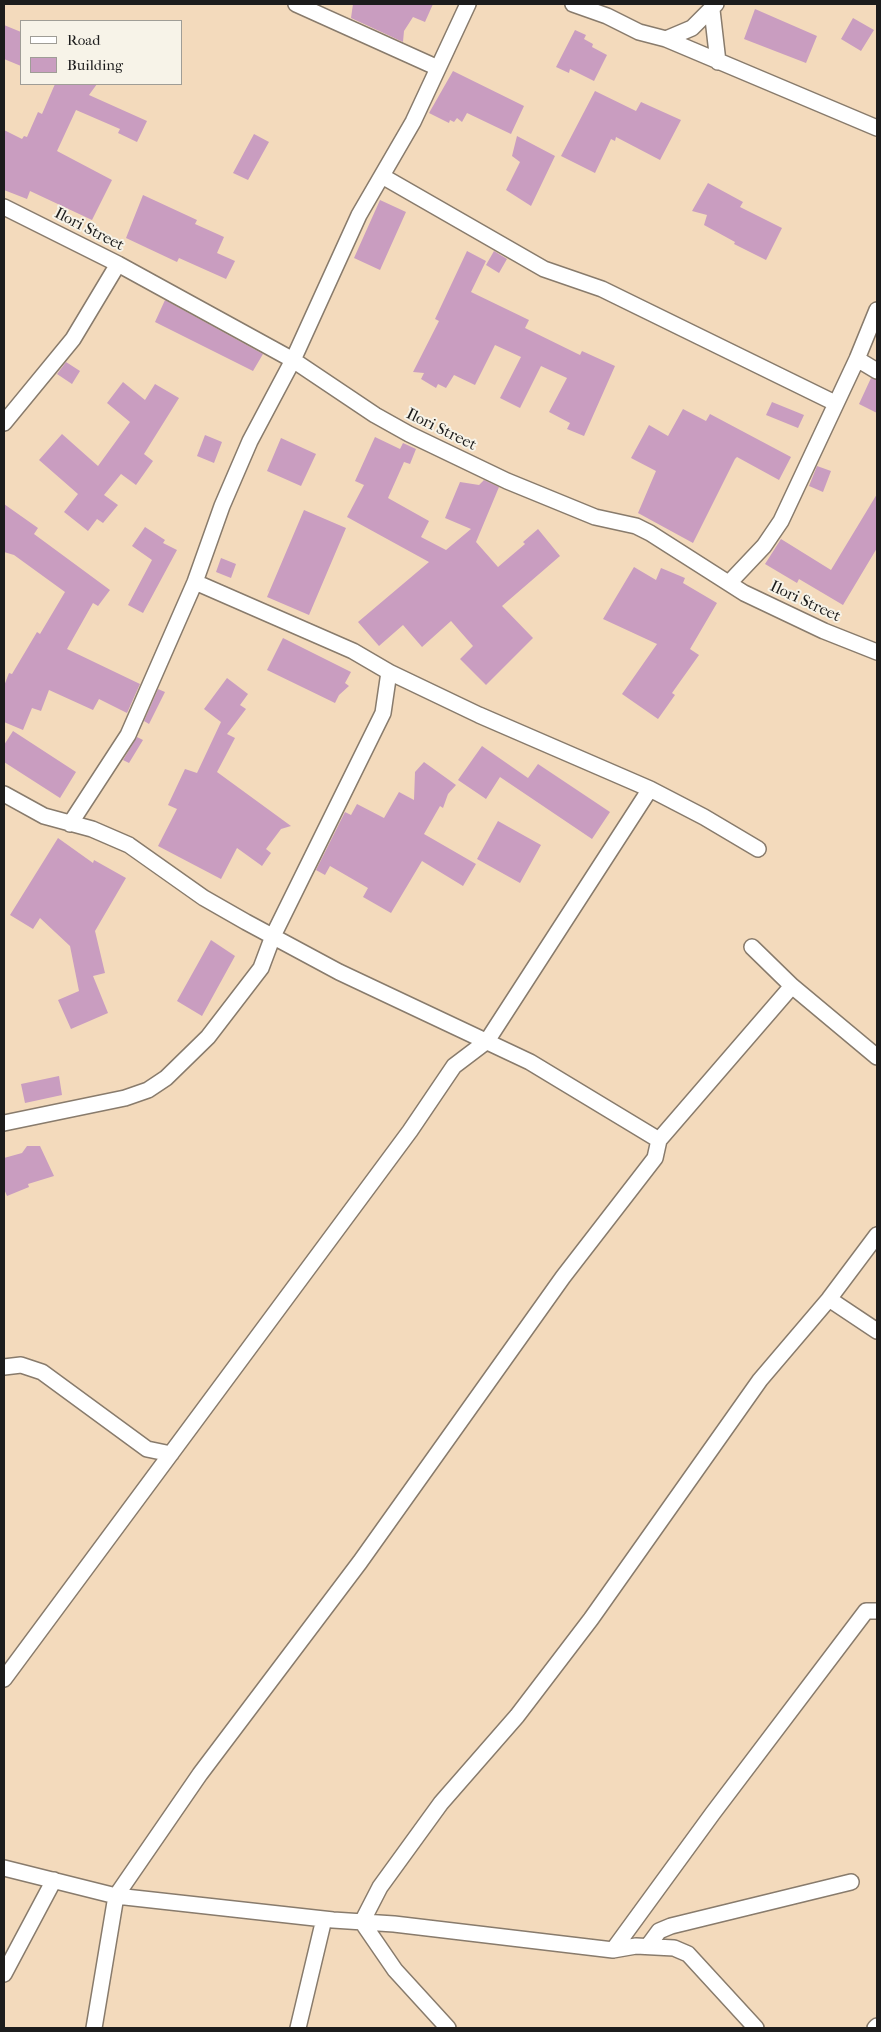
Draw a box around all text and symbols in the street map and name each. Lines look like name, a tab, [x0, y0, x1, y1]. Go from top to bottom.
legend	[20, 20, 182, 85]
text: Road	[67, 31, 100, 49]
text: Building	[67, 56, 123, 74]
street label: Ilori Street	[51, 204, 127, 256]
street label: Ilori Street	[403, 405, 479, 455]
street label: Ilori Street	[767, 577, 843, 627]

